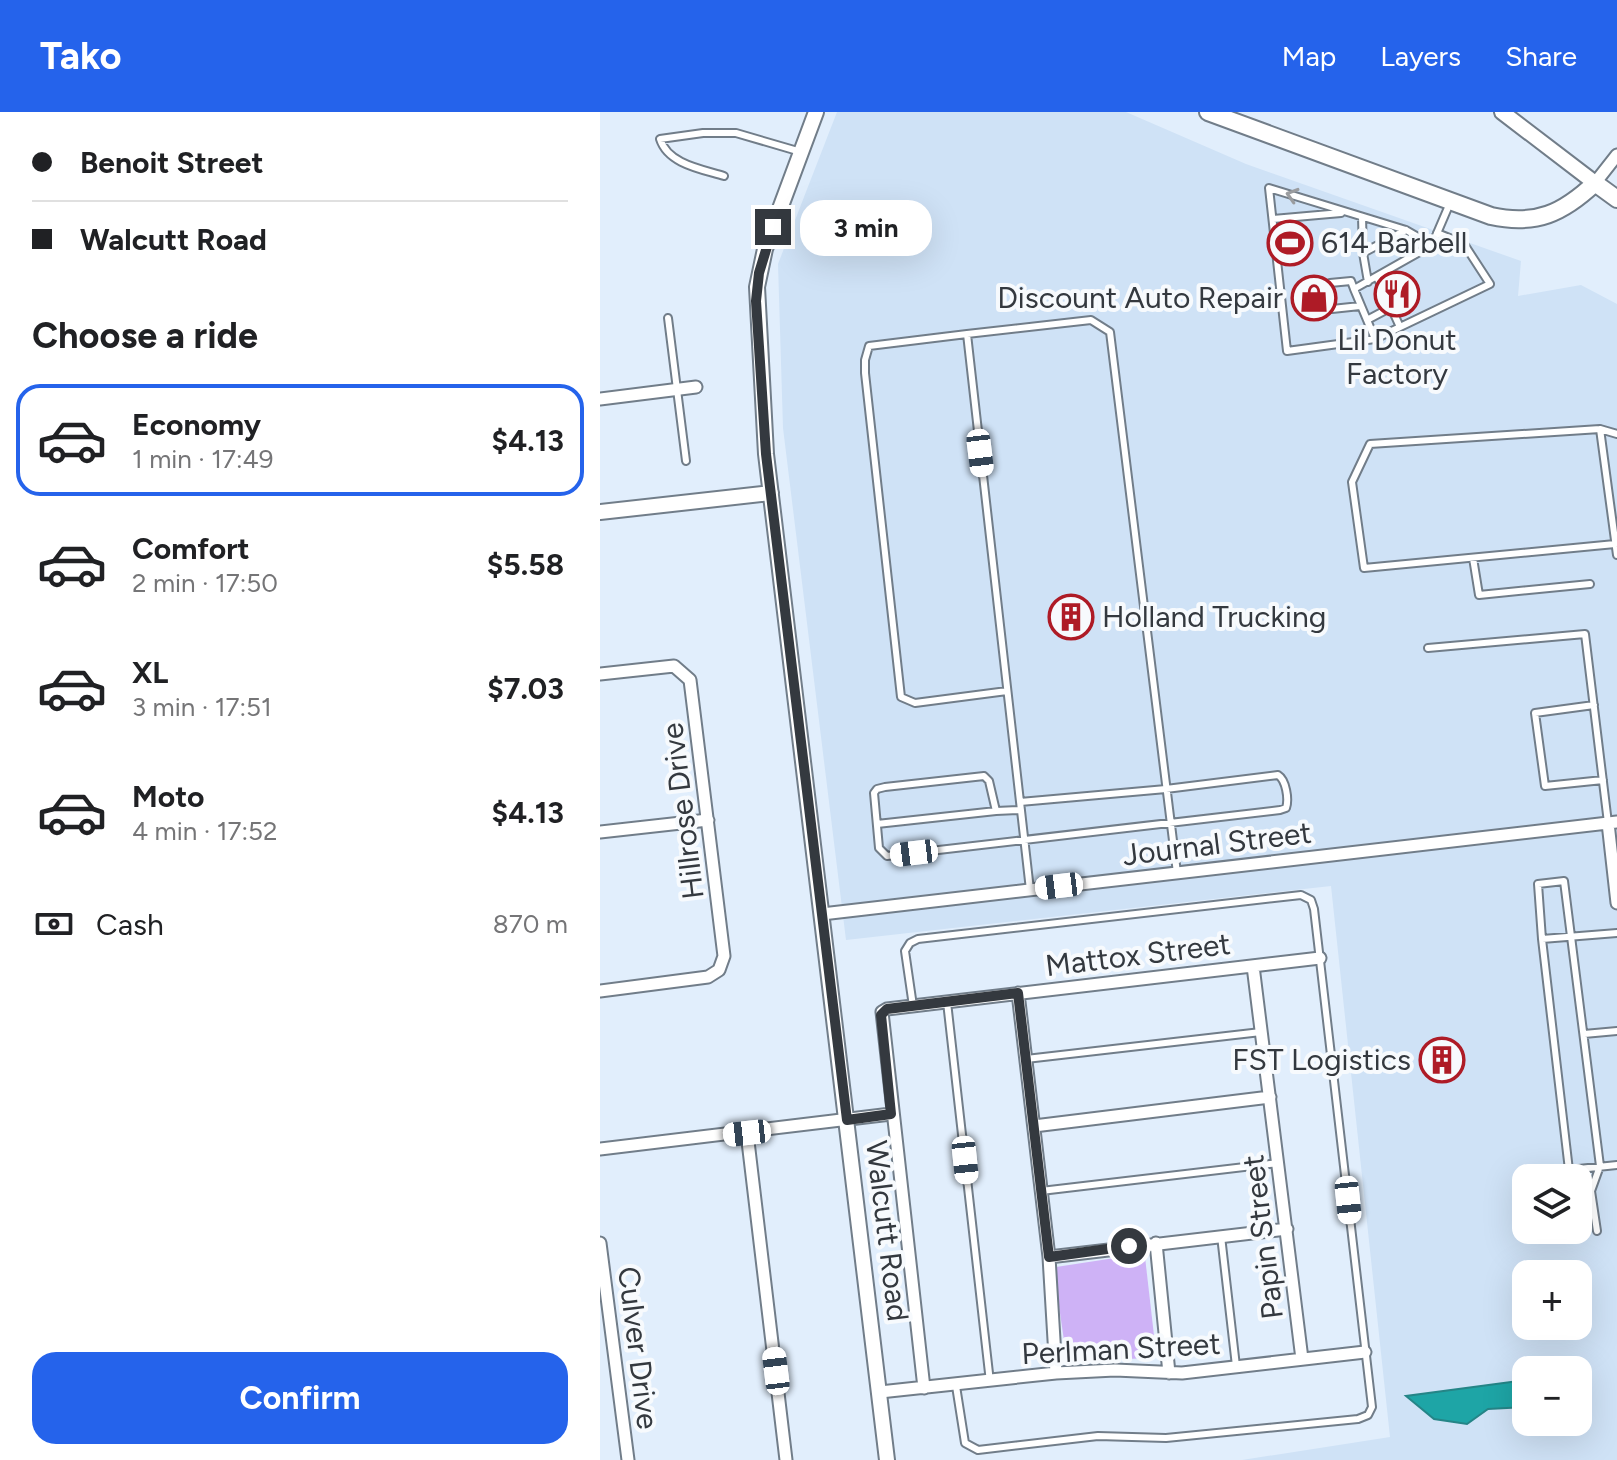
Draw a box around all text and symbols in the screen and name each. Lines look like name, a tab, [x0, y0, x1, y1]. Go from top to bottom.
text: Tako	[40, 33, 121, 79]
text: Map	[1282, 39, 1336, 73]
text: Layers	[1380, 39, 1461, 73]
text: Share	[1505, 39, 1577, 73]
text: Benoit Street	[80, 144, 263, 181]
one-way arrow	[1286, 188, 1300, 204]
callout: 3 min	[801, 199, 933, 255]
route end	[755, 209, 791, 245]
text: 3 min	[834, 212, 898, 244]
sports icon: 614 Barbell	[1266, 219, 1314, 267]
text: Walcutt Road	[80, 221, 267, 258]
place label: 614 Barbell	[1321, 224, 1467, 261]
restaurant icon: Lil Donut Factory	[1373, 270, 1421, 318]
shop icon: Discount Auto Repair	[1290, 274, 1338, 322]
place label: Discount Auto Repair	[997, 279, 1283, 316]
text: Choose a ride	[32, 314, 258, 357]
place label: Lil Donut Factory	[1337, 321, 1457, 392]
icon: car	[36, 404, 108, 476]
text: Economy	[132, 406, 261, 443]
text: $4.13	[492, 422, 564, 459]
car	[965, 428, 995, 478]
text: 1 min · 17:49	[132, 443, 273, 475]
icon: car	[36, 528, 108, 600]
text: Comfort	[132, 530, 250, 567]
text: $5.58	[487, 546, 564, 583]
text: 2 min · 17:50	[132, 567, 278, 599]
building icon: Holland Trucking	[1047, 593, 1095, 641]
place label: Holland Trucking	[1102, 598, 1326, 635]
icon: car	[36, 652, 108, 724]
text: XL	[132, 654, 168, 691]
text: $7.03	[487, 670, 564, 707]
text: 3 min · 17:51	[132, 691, 272, 723]
street label: Hillrose Drive	[653, 721, 712, 901]
icon: car	[36, 776, 108, 848]
text: Moto	[132, 778, 204, 815]
text: $4.13	[492, 794, 564, 831]
street label: Journal Street	[1121, 814, 1313, 873]
text: 4 min · 17:52	[132, 815, 277, 847]
car	[889, 838, 939, 868]
car	[1034, 871, 1084, 901]
icon: cash	[32, 902, 76, 946]
text: Cash	[96, 906, 164, 943]
text: 870 m	[493, 908, 568, 940]
street label: Mattox Street	[1043, 925, 1233, 984]
building icon: FST Logistics	[1418, 1036, 1466, 1084]
place label: FST Logistics	[1232, 1041, 1411, 1078]
car	[722, 1119, 772, 1147]
car	[951, 1135, 979, 1185]
street label: Walcutt Road	[858, 1139, 917, 1323]
street label: Papin Street	[1234, 1153, 1291, 1321]
map controls	[1512, 1164, 1592, 1436]
button: layers	[1512, 1164, 1592, 1244]
car	[1334, 1175, 1362, 1225]
route start	[1111, 1228, 1147, 1264]
button: +	[1512, 1260, 1592, 1340]
street label: Culver Drive	[610, 1265, 667, 1431]
street label: Perlman Street	[1021, 1325, 1221, 1372]
car	[761, 1346, 791, 1396]
button: Confirm	[32, 1352, 568, 1444]
button: −	[1512, 1356, 1592, 1436]

